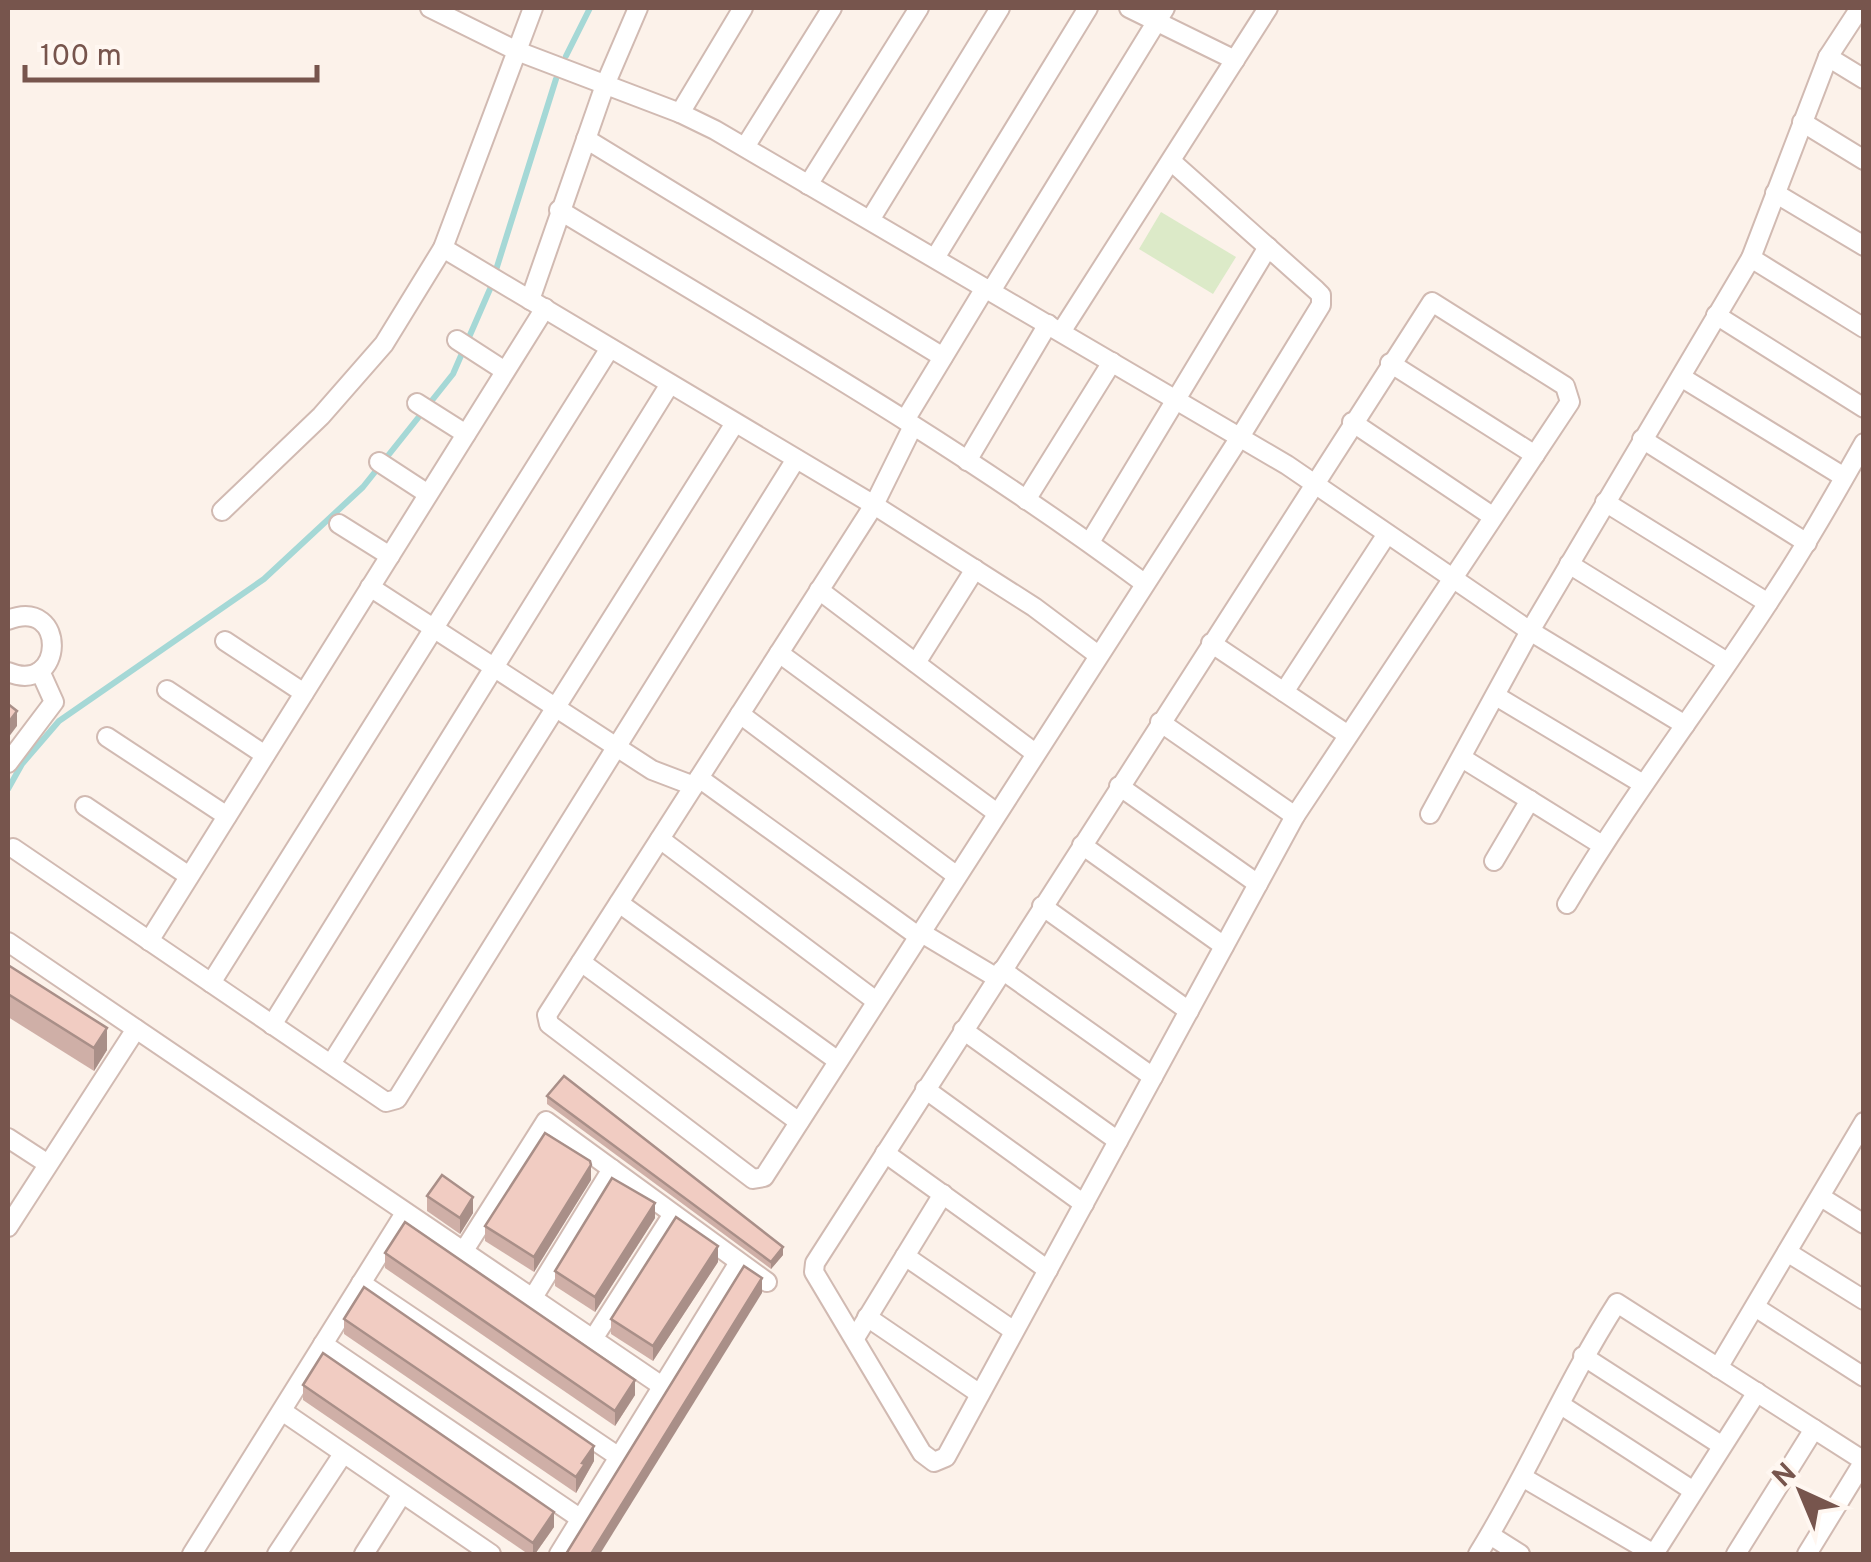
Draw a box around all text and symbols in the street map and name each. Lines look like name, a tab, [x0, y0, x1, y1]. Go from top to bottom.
scale bar	[25, 20, 318, 82]
text: 100 m	[40, 39, 122, 76]
north arrow	[1751, 1442, 1851, 1542]
text: N	[1766, 1456, 1805, 1496]

